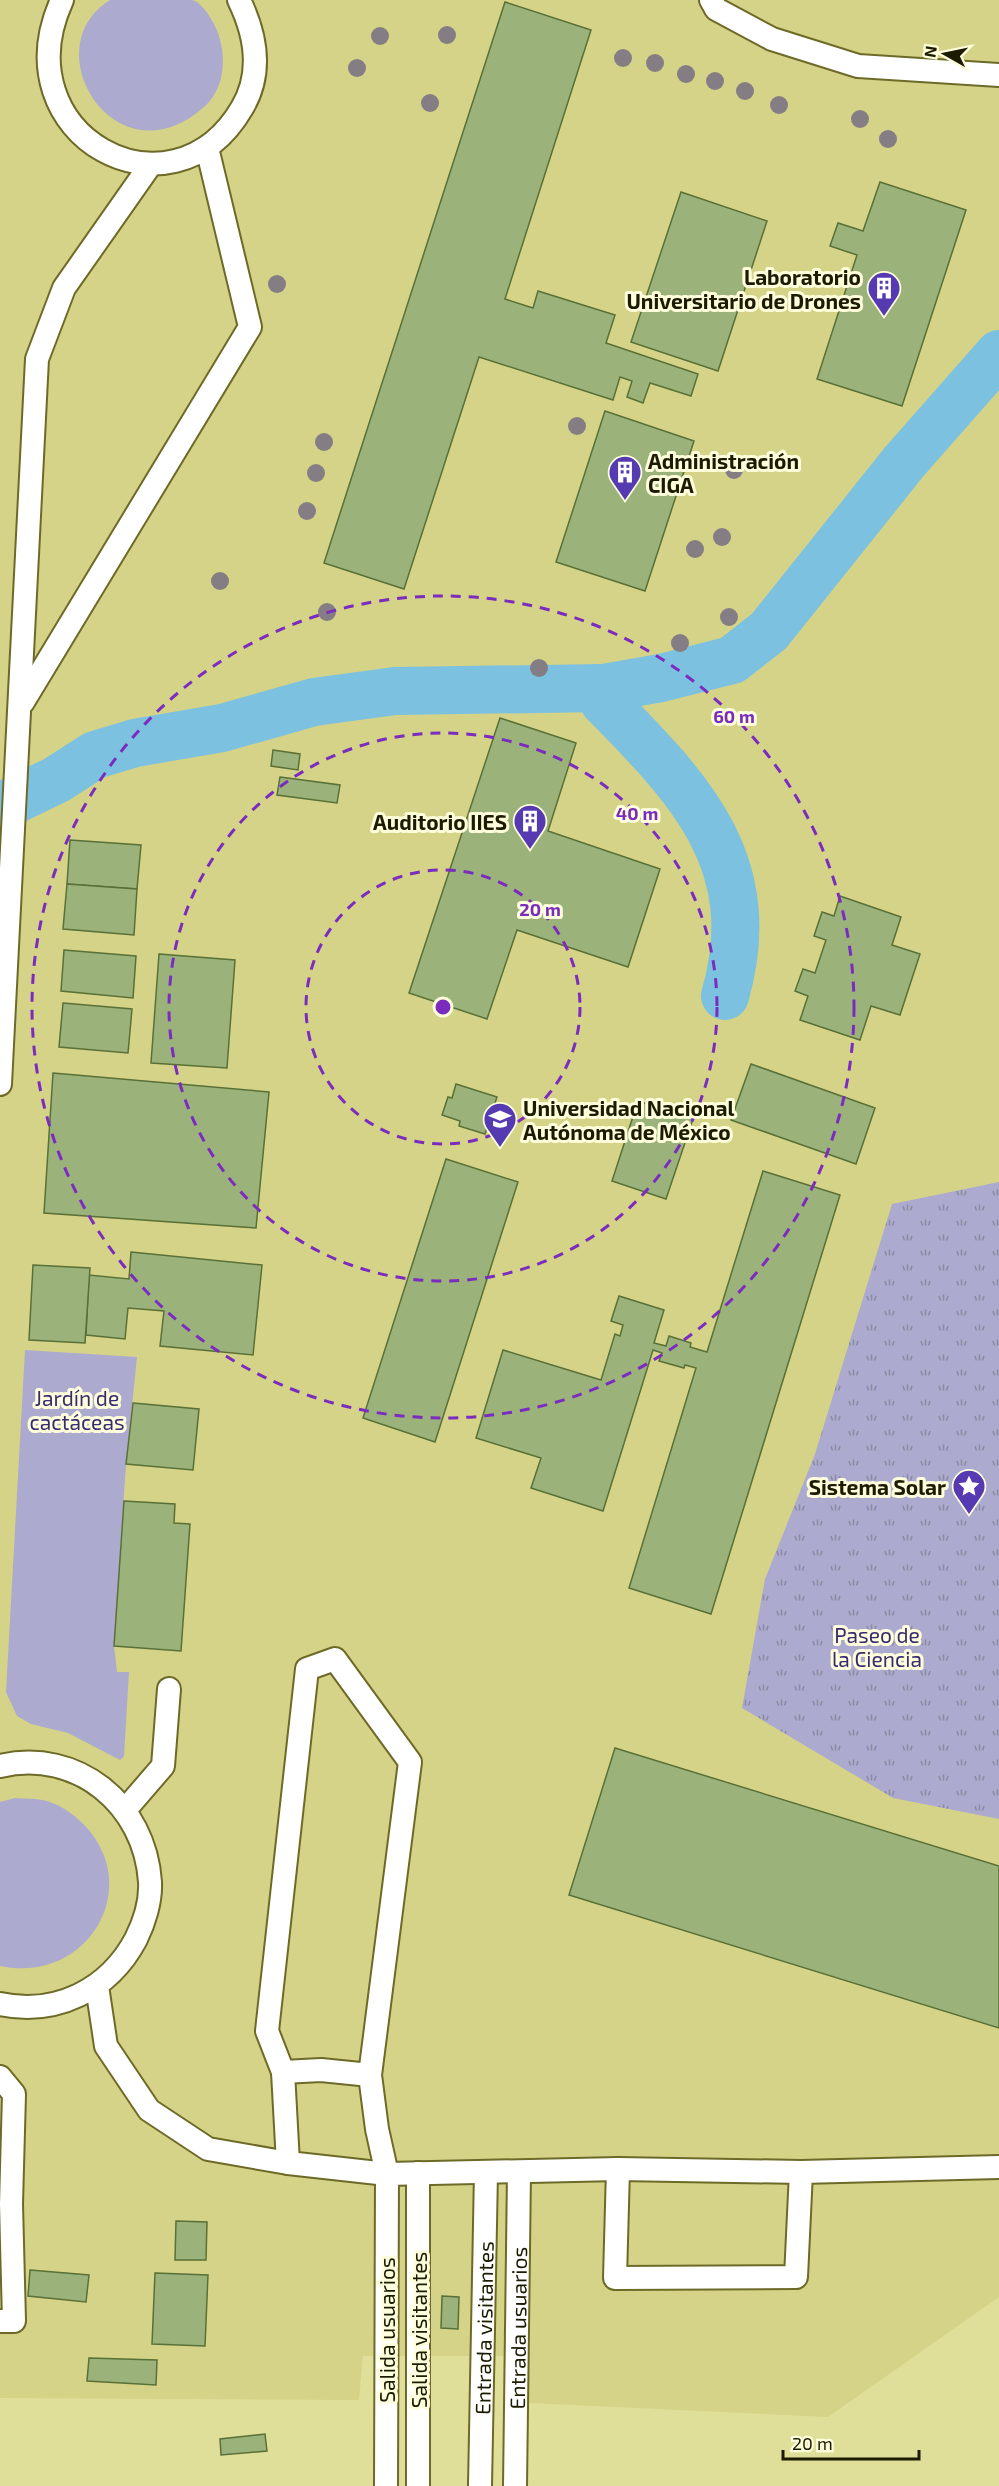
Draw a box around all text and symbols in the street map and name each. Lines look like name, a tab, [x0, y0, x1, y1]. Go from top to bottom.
north arrow	[915, 24, 975, 84]
text: N	[919, 44, 940, 59]
place label: Laboratorio Universitario de Drones	[626, 264, 861, 313]
building icon: Laboratorio Universitario de Drones	[866, 270, 902, 317]
place label: Administración CIGA	[648, 448, 799, 497]
building icon: Administración CIGA	[607, 454, 643, 501]
text: 60 m	[713, 705, 755, 727]
text: 40 m	[616, 802, 658, 824]
building icon: Auditorio IIES	[512, 803, 548, 850]
place label: Auditorio IIES	[373, 809, 507, 834]
text: 20 m	[519, 898, 561, 920]
centre of rings	[433, 997, 453, 1017]
place label: Universidad Nacional Autónoma de México	[523, 1095, 734, 1144]
school or university icon: Universidad Nacional Autónoma de México	[482, 1101, 518, 1148]
park label: Jardín de cactáceas	[29, 1385, 125, 1434]
place icon: Sistema Solar	[951, 1468, 987, 1515]
place label: Sistema Solar	[809, 1474, 946, 1499]
park label: Paseo de la Ciencia	[832, 1622, 922, 1671]
street label: Entrada visitantes	[469, 2241, 497, 2415]
street label: Entrada usuarios	[503, 2247, 531, 2409]
street label: Salida visitantes	[406, 2252, 431, 2408]
street label: Salida usuarios	[374, 2257, 399, 2403]
scale bar	[783, 2423, 920, 2461]
text: 20 m	[792, 2432, 833, 2454]

